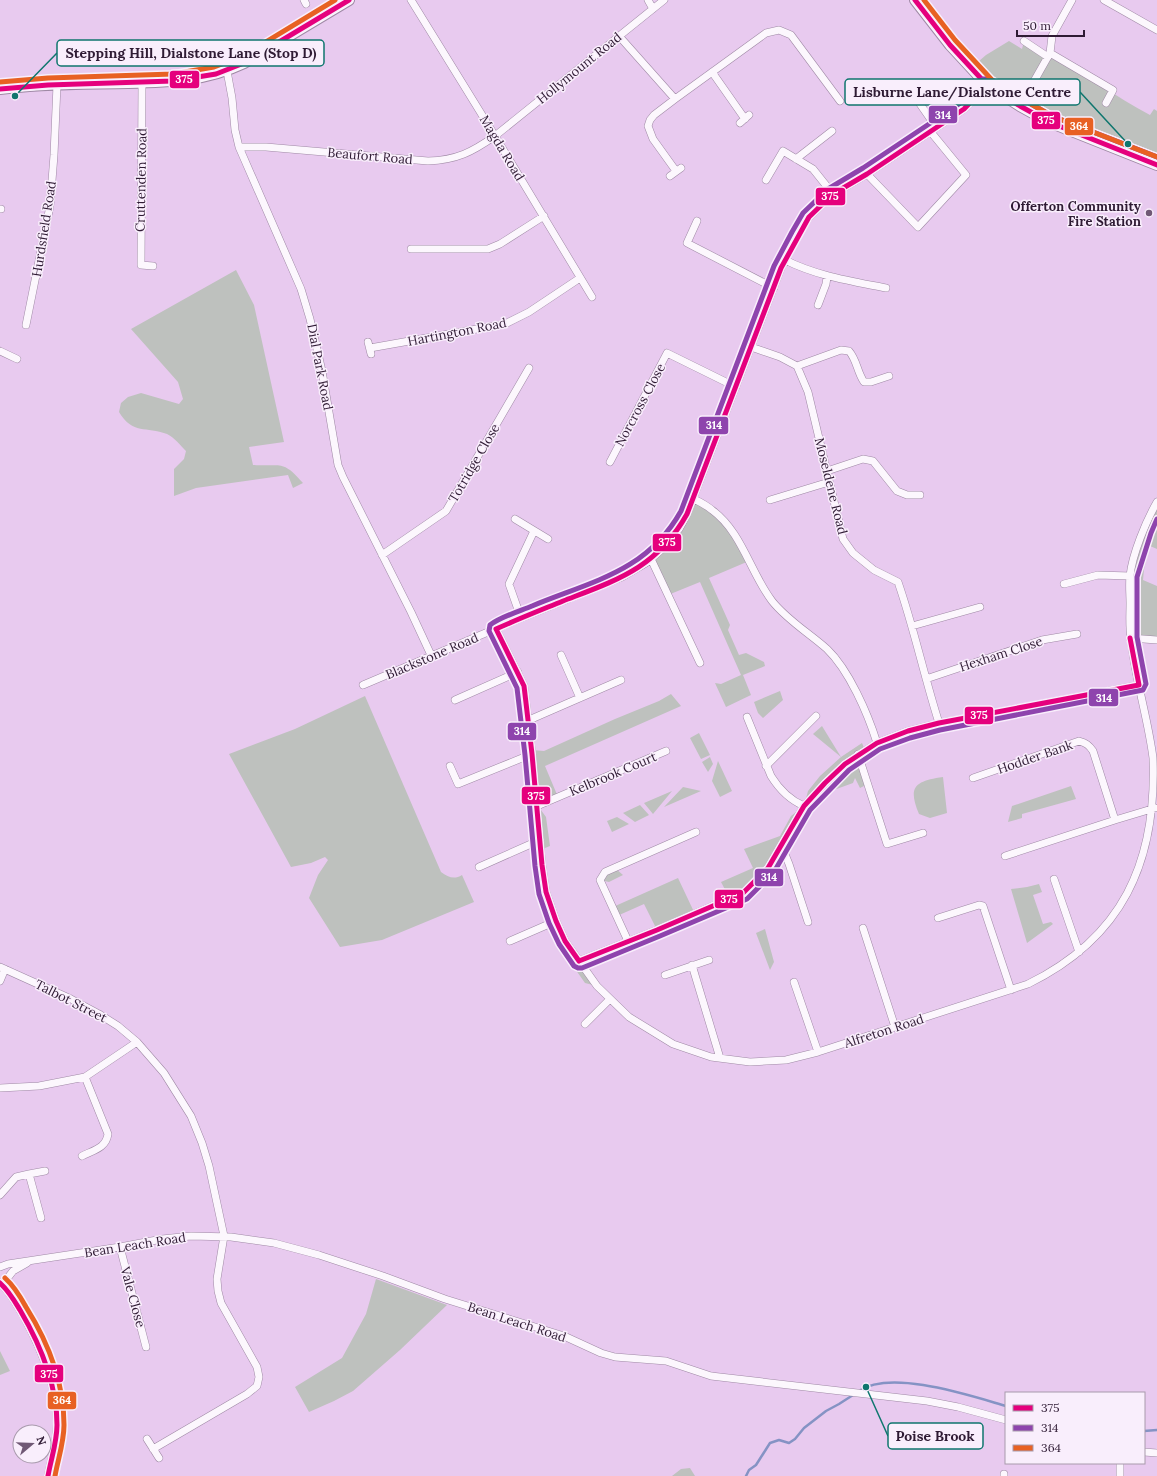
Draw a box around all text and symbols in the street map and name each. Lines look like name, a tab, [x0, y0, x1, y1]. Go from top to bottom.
scale bar	[1017, 12, 1084, 38]
text: 50 m	[1023, 18, 1051, 33]
street label: Hollymount Road	[533, 28, 625, 108]
callout: Stepping Hill, Dialstone Lane (Stop D)	[57, 40, 324, 66]
text: Stepping Hill, Dialstone Lane (Stop D)	[66, 44, 316, 62]
line badge: 375	[169, 70, 200, 89]
text: 375	[175, 72, 193, 86]
callout: Lisburne Lane/Dialstone Centre	[845, 79, 1080, 105]
text: Lisburne Lane/Dialstone Centre	[853, 83, 1072, 101]
line badge: 314	[928, 105, 958, 124]
text: 314	[935, 108, 951, 122]
line badge: 375	[1031, 111, 1061, 130]
street label: Magda Road	[476, 112, 528, 184]
text: 375	[1037, 113, 1055, 127]
line badge: 364	[1064, 117, 1094, 136]
text: 364	[1070, 119, 1088, 133]
street label: Cruttenden Road	[132, 128, 150, 232]
street label: Beaufort Road	[327, 144, 414, 168]
street label: Hurdsfield Road	[28, 180, 60, 278]
line badge: 375	[815, 187, 846, 206]
text: 375	[821, 189, 839, 203]
place label: Offerton Community Fire Station	[1011, 198, 1142, 230]
marker: Offerton Community Fire Station	[1144, 208, 1154, 218]
street label: Hartington Road	[406, 314, 508, 350]
street label: Dial Park Road	[303, 322, 337, 412]
street label: Norcross Close	[611, 361, 669, 449]
line badge: 314	[698, 416, 729, 435]
text: 314	[706, 418, 722, 432]
street label: Totridge Close	[445, 421, 503, 505]
street label: Moseldene Road	[811, 436, 851, 536]
line badge: 375	[652, 533, 682, 552]
text: 375	[658, 535, 676, 549]
street label: Blackstone Road	[383, 629, 481, 683]
street label: Hexham Close	[957, 633, 1045, 675]
line badge: 314	[1088, 688, 1119, 707]
text: 314	[1096, 691, 1112, 705]
line badge: 375	[964, 706, 994, 725]
text: 375	[970, 708, 988, 722]
line badge: 314	[507, 722, 537, 741]
text: 314	[514, 724, 530, 738]
street label: Hodder Bank	[995, 736, 1075, 778]
street label: Kelbrook Court	[567, 748, 659, 800]
line badge: 375	[521, 786, 551, 805]
text: 375	[527, 789, 545, 803]
line badge: 314	[754, 868, 784, 887]
text: 314	[761, 870, 777, 884]
line badge: 375	[714, 889, 744, 909]
text: 375	[720, 892, 738, 906]
street label: Talbot Street	[32, 976, 110, 1026]
street label: Alfreton Road	[841, 1010, 926, 1052]
street label: Bean Leach Road	[83, 1229, 187, 1261]
street label: Vale Close	[116, 1264, 149, 1329]
street label: Bean Leach Road	[466, 1298, 569, 1346]
line badge: 375	[34, 1364, 64, 1383]
text: 375	[40, 1367, 58, 1381]
line badge: 364	[47, 1391, 77, 1410]
legend	[1005, 1392, 1145, 1464]
text: 364	[53, 1393, 71, 1407]
text: 375	[1041, 1400, 1059, 1415]
text: 314	[1041, 1420, 1059, 1435]
callout: Poise Brook	[888, 1423, 983, 1449]
north arrow	[12, 1424, 52, 1464]
text: Poise Brook	[895, 1427, 975, 1445]
text: N	[33, 1434, 50, 1448]
text: 364	[1041, 1440, 1062, 1455]

